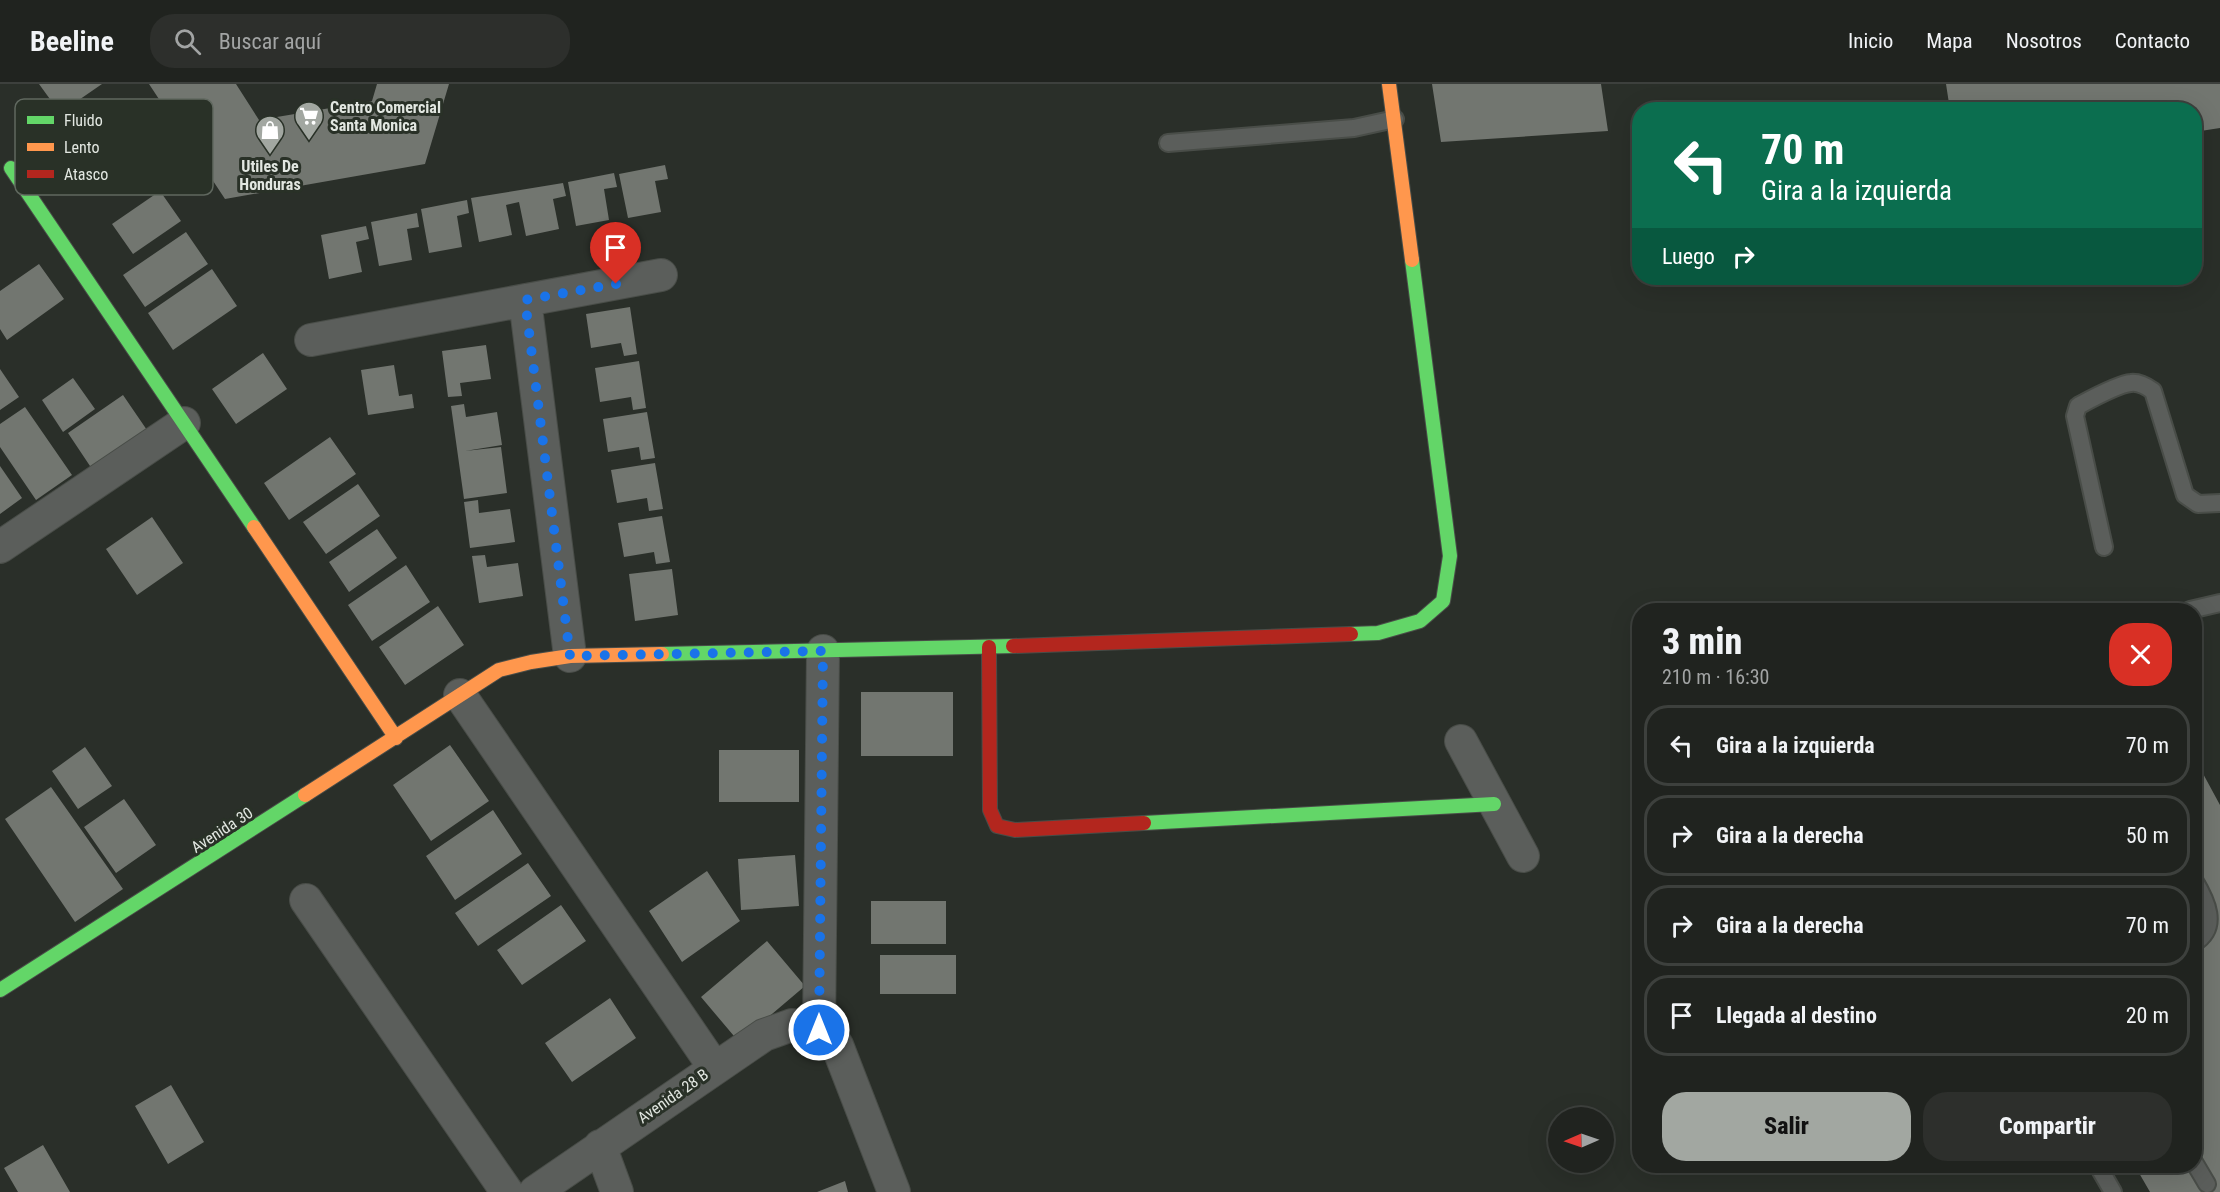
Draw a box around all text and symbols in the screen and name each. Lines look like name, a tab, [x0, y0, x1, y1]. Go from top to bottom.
search box	[150, 14, 570, 68]
text: Beeline	[30, 25, 114, 58]
icon: search	[171, 25, 204, 58]
text: Buscar aquí	[219, 29, 321, 54]
text: Inicio	[1848, 29, 1893, 53]
text: Mapa	[1926, 29, 1973, 53]
text: Nosotros	[2006, 29, 2082, 53]
text: Contacto	[2115, 29, 2190, 53]
place label: Centro Comercial Santa Monica	[330, 98, 441, 135]
legend	[15, 99, 213, 195]
supermarket icon: Centro Comercial Santa Monica	[293, 100, 325, 142]
text: Fluido	[64, 111, 103, 130]
shop icon: Utiles De Honduras	[254, 114, 286, 156]
text: 70 m	[1761, 125, 1844, 174]
icon: left	[1662, 126, 1740, 204]
text: Lento	[64, 138, 99, 157]
place label: Utiles De Honduras	[239, 157, 301, 194]
text: Atasco	[64, 165, 108, 184]
text: Gira a la izquierda	[1761, 175, 1952, 207]
pin	[590, 222, 641, 284]
icon: arrive	[599, 231, 632, 264]
icon: right	[1727, 240, 1760, 273]
text: Luego	[1662, 244, 1715, 269]
text: 3 min	[1662, 621, 1742, 663]
button: close	[2109, 623, 2172, 686]
text: 210 m · 16:30	[1662, 665, 1769, 689]
icon: left	[1665, 729, 1698, 762]
text: Gira a la izquierda	[1716, 733, 1875, 758]
text: 70 m	[2126, 733, 2169, 758]
street label: Avenida 30	[188, 803, 256, 857]
icon: right	[1665, 819, 1698, 852]
text: Gira a la derecha	[1716, 823, 1864, 848]
text: 50 m	[2126, 823, 2169, 848]
icon: right	[1665, 909, 1698, 942]
text: Gira a la derecha	[1716, 913, 1864, 938]
text: 70 m	[2126, 913, 2169, 938]
position arrow	[787, 998, 851, 1062]
icon: arrive	[1665, 999, 1698, 1032]
text: Llegada al destino	[1716, 1003, 1877, 1028]
text: 20 m	[2126, 1003, 2169, 1028]
street label: Avenida 28 B	[634, 1065, 712, 1127]
button: Salir	[1662, 1092, 1911, 1161]
button: Compartir	[1923, 1092, 2172, 1161]
north arrow	[1548, 1107, 1614, 1173]
map controls	[1548, 1107, 1614, 1173]

